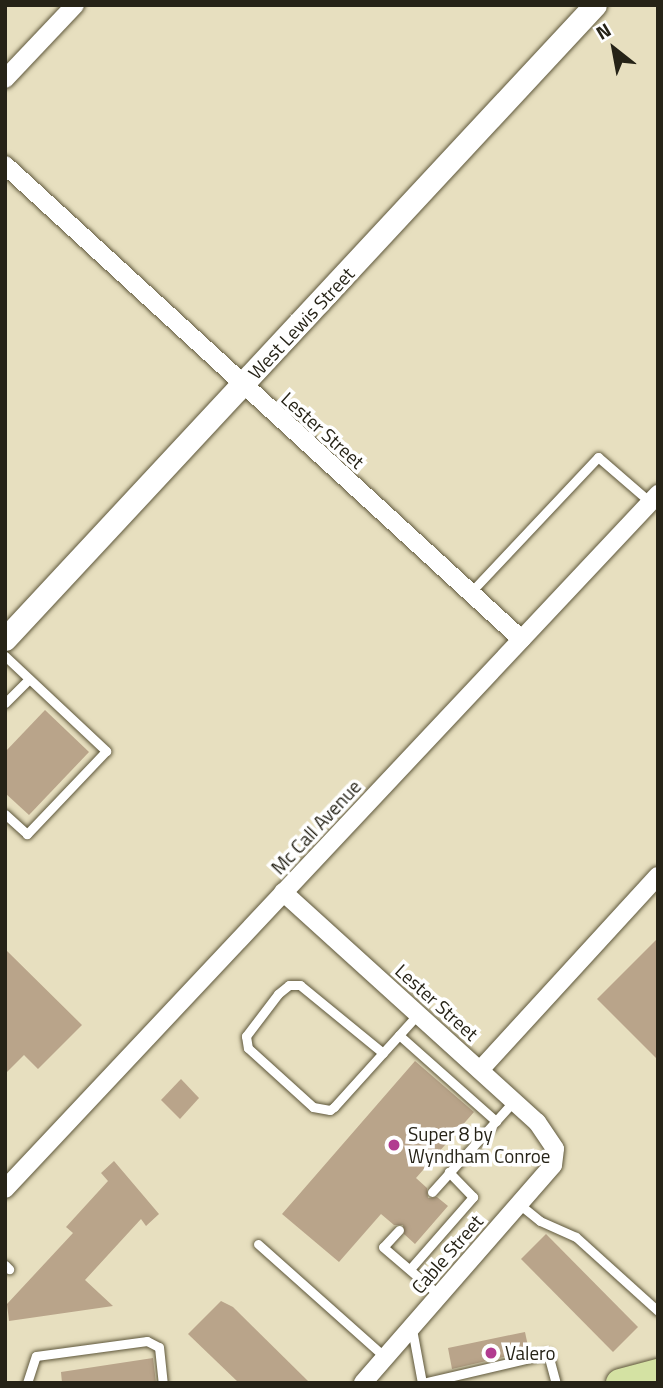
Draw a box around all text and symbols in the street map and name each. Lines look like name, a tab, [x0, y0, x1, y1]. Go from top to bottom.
north arrow	[579, 14, 649, 84]
text: N	[590, 15, 616, 46]
street label: West Lewis Street	[243, 262, 359, 384]
street label: Lester Street	[277, 387, 369, 473]
street label: Mc Call Avenue	[267, 775, 365, 879]
street label: Lester Street	[391, 959, 483, 1045]
place label: Super 8 by Wyndham Conroe	[408, 1123, 550, 1167]
marker: Super 8 by Wyndham Conroe	[386, 1137, 402, 1153]
street label: Cable Street	[407, 1210, 487, 1298]
place label: Valero	[505, 1342, 555, 1364]
marker: Valero	[483, 1345, 499, 1361]

